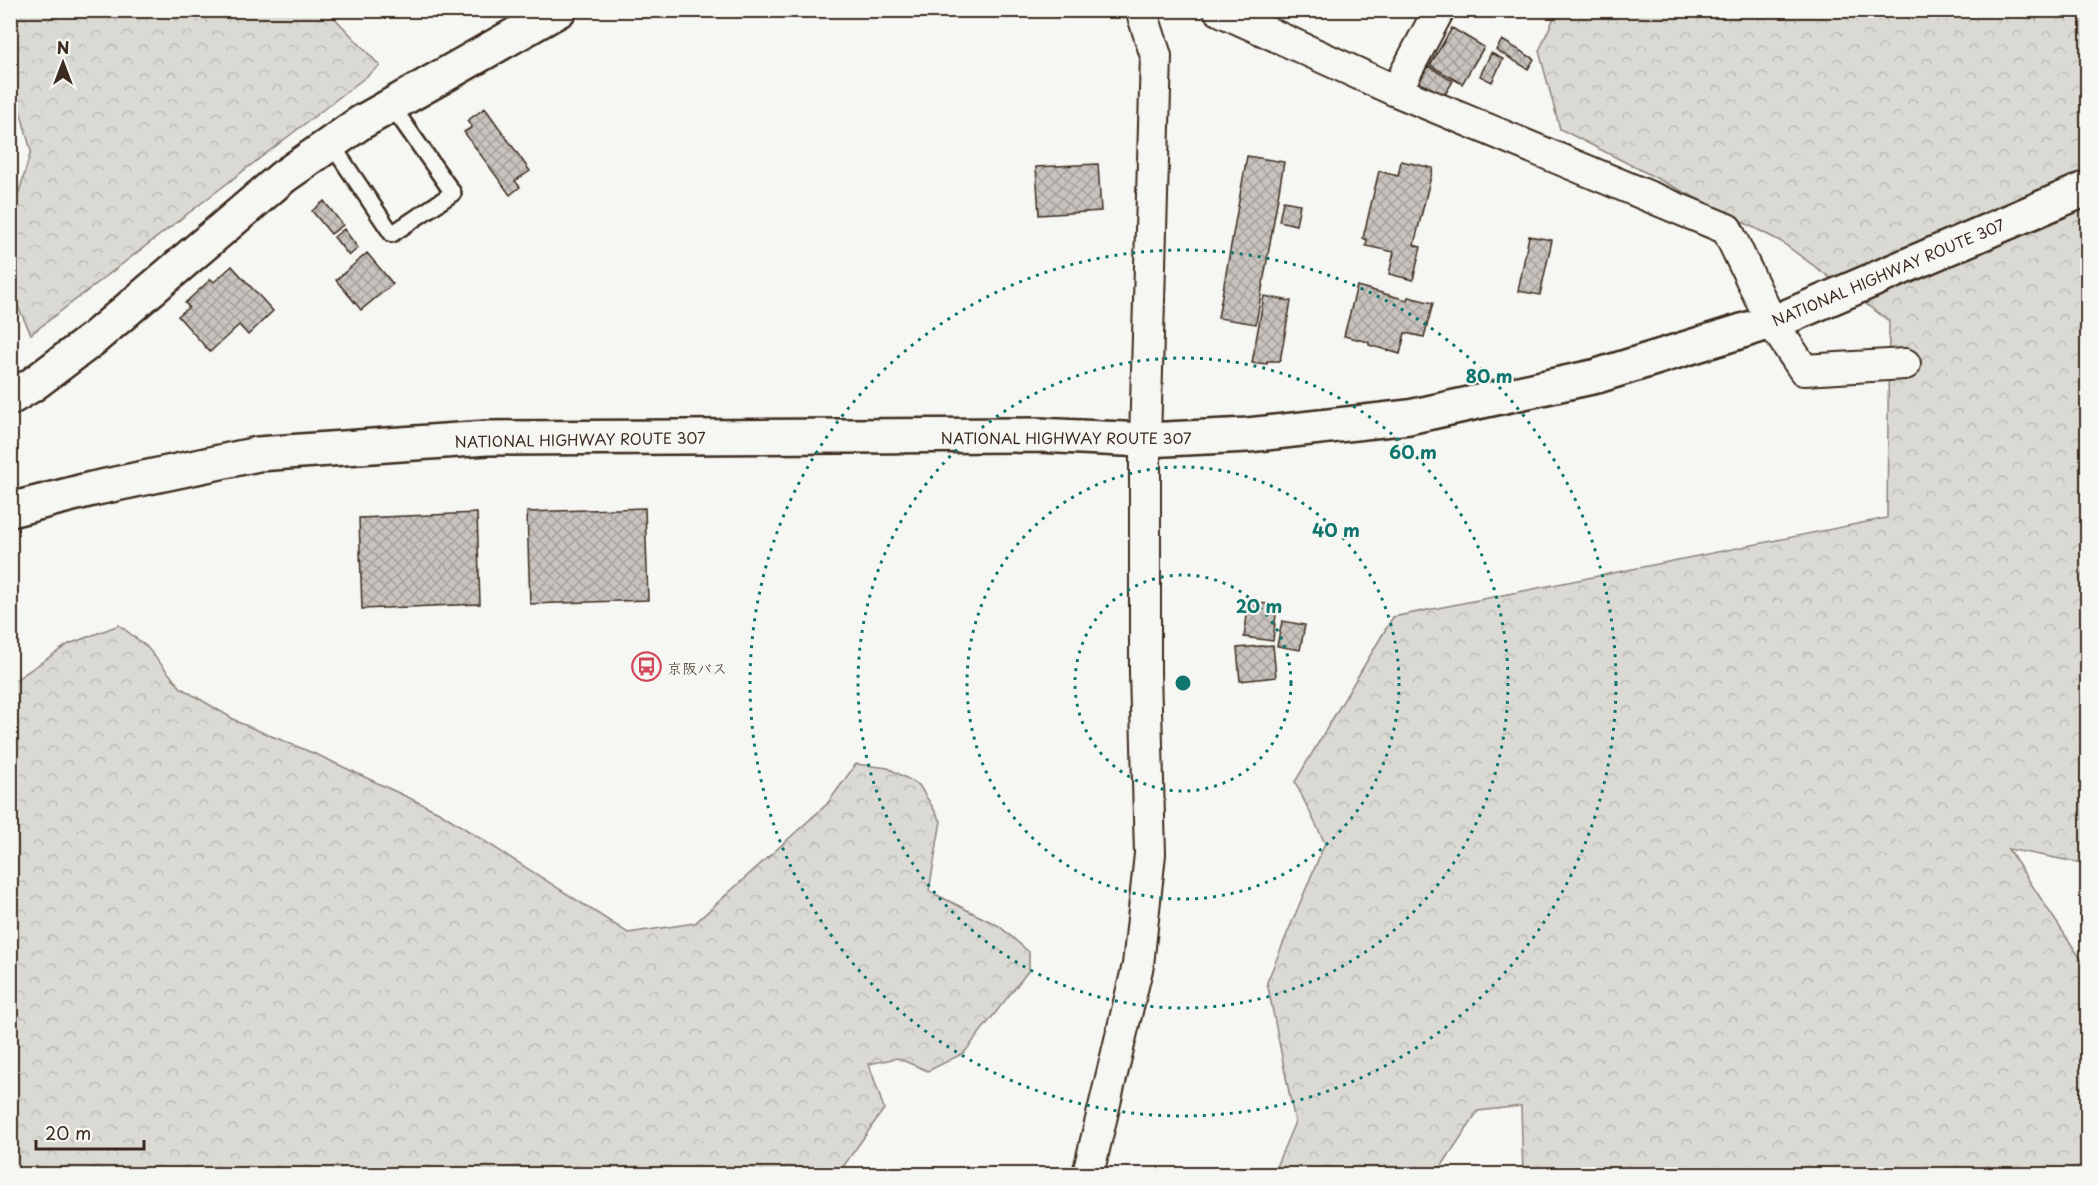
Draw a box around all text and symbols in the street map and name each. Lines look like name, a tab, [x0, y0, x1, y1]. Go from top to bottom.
north arrow	[33, 33, 93, 93]
text: N	[57, 35, 69, 59]
street label: NATIONAL HIGHWAY ROUTE 307	[1768, 212, 2009, 332]
text: 80 m	[1465, 362, 1513, 389]
street label: NATIONAL HIGHWAY ROUTE 307	[454, 425, 706, 453]
street label: NATIONAL HIGHWAY ROUTE 307	[940, 426, 1192, 449]
text: 60 m	[1389, 438, 1437, 465]
text: 40 m	[1312, 516, 1360, 543]
text: 20 m	[1236, 592, 1282, 619]
bus stop icon: 京阪バス	[630, 651, 662, 683]
place label: 京阪バス	[667, 656, 727, 679]
centre of rings	[1173, 673, 1193, 693]
scale bar	[36, 1113, 144, 1151]
text: 20 m	[45, 1119, 91, 1146]

